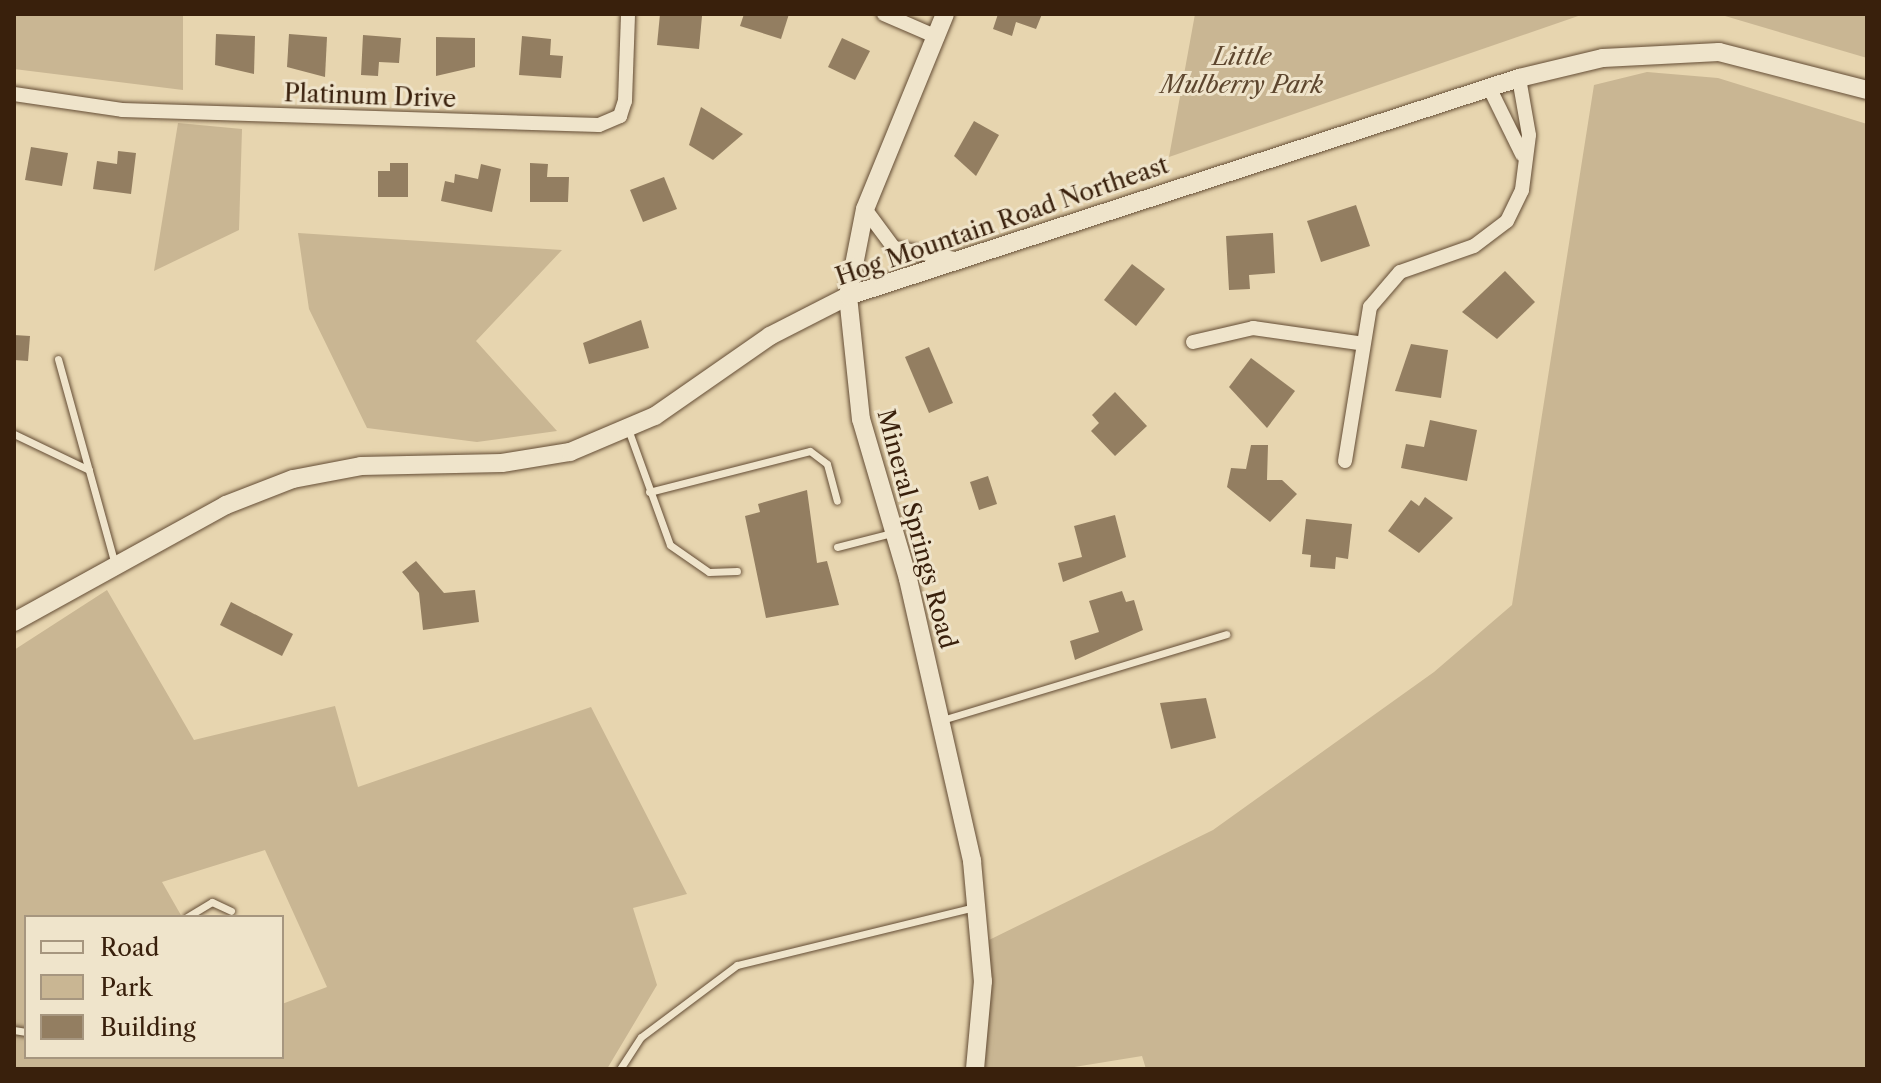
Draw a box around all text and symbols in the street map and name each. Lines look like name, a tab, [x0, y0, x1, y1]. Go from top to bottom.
park label: Little Mulberry Park	[1161, 43, 1323, 99]
street label: Platinum Drive	[283, 79, 457, 113]
street label: Hog Mountain Road Northeast	[832, 150, 1172, 292]
street label: Mineral Springs Road	[871, 406, 963, 652]
legend	[24, 915, 284, 1059]
text: Road	[100, 933, 159, 962]
text: Park	[100, 973, 152, 1002]
text: Building	[100, 1013, 196, 1042]

